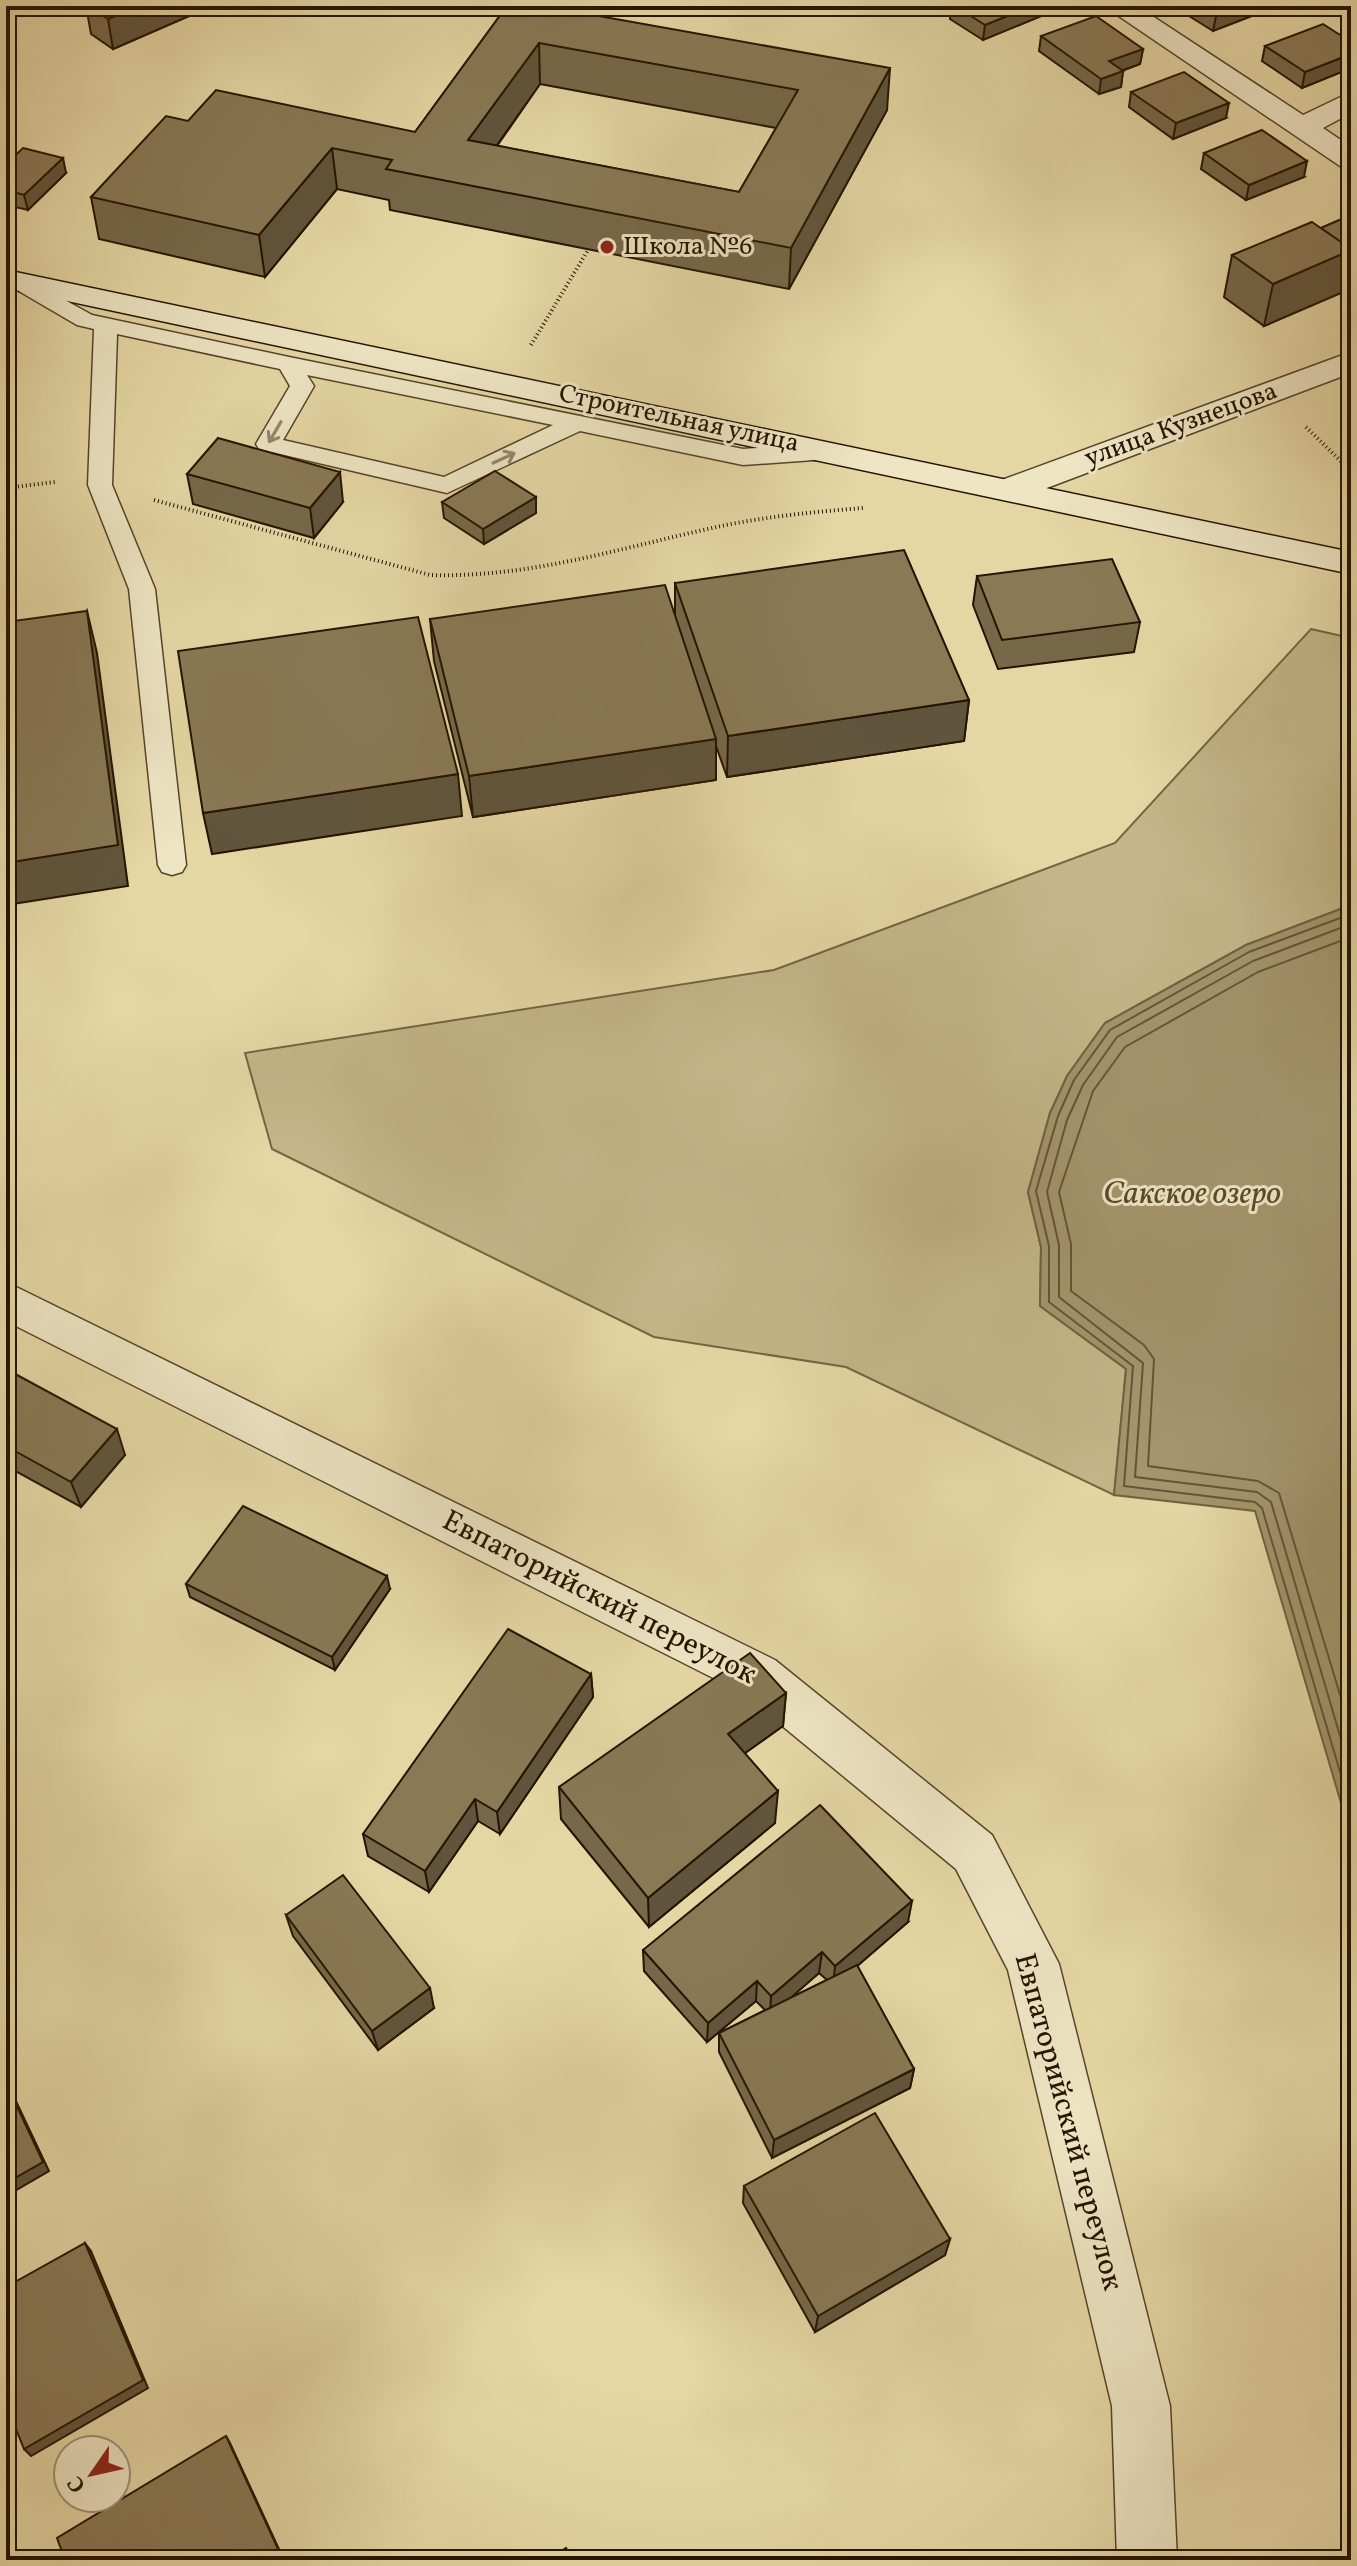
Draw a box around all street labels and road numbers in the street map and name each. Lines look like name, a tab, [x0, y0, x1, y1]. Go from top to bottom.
street label: улица Кузнецова	[1079, 373, 1283, 477]
street label: Строительная улица	[556, 376, 802, 462]
street label: Евпаторийский переулок	[435, 1500, 763, 1696]
street label: Евпаторийский переулок	[1003, 1949, 1133, 2295]

